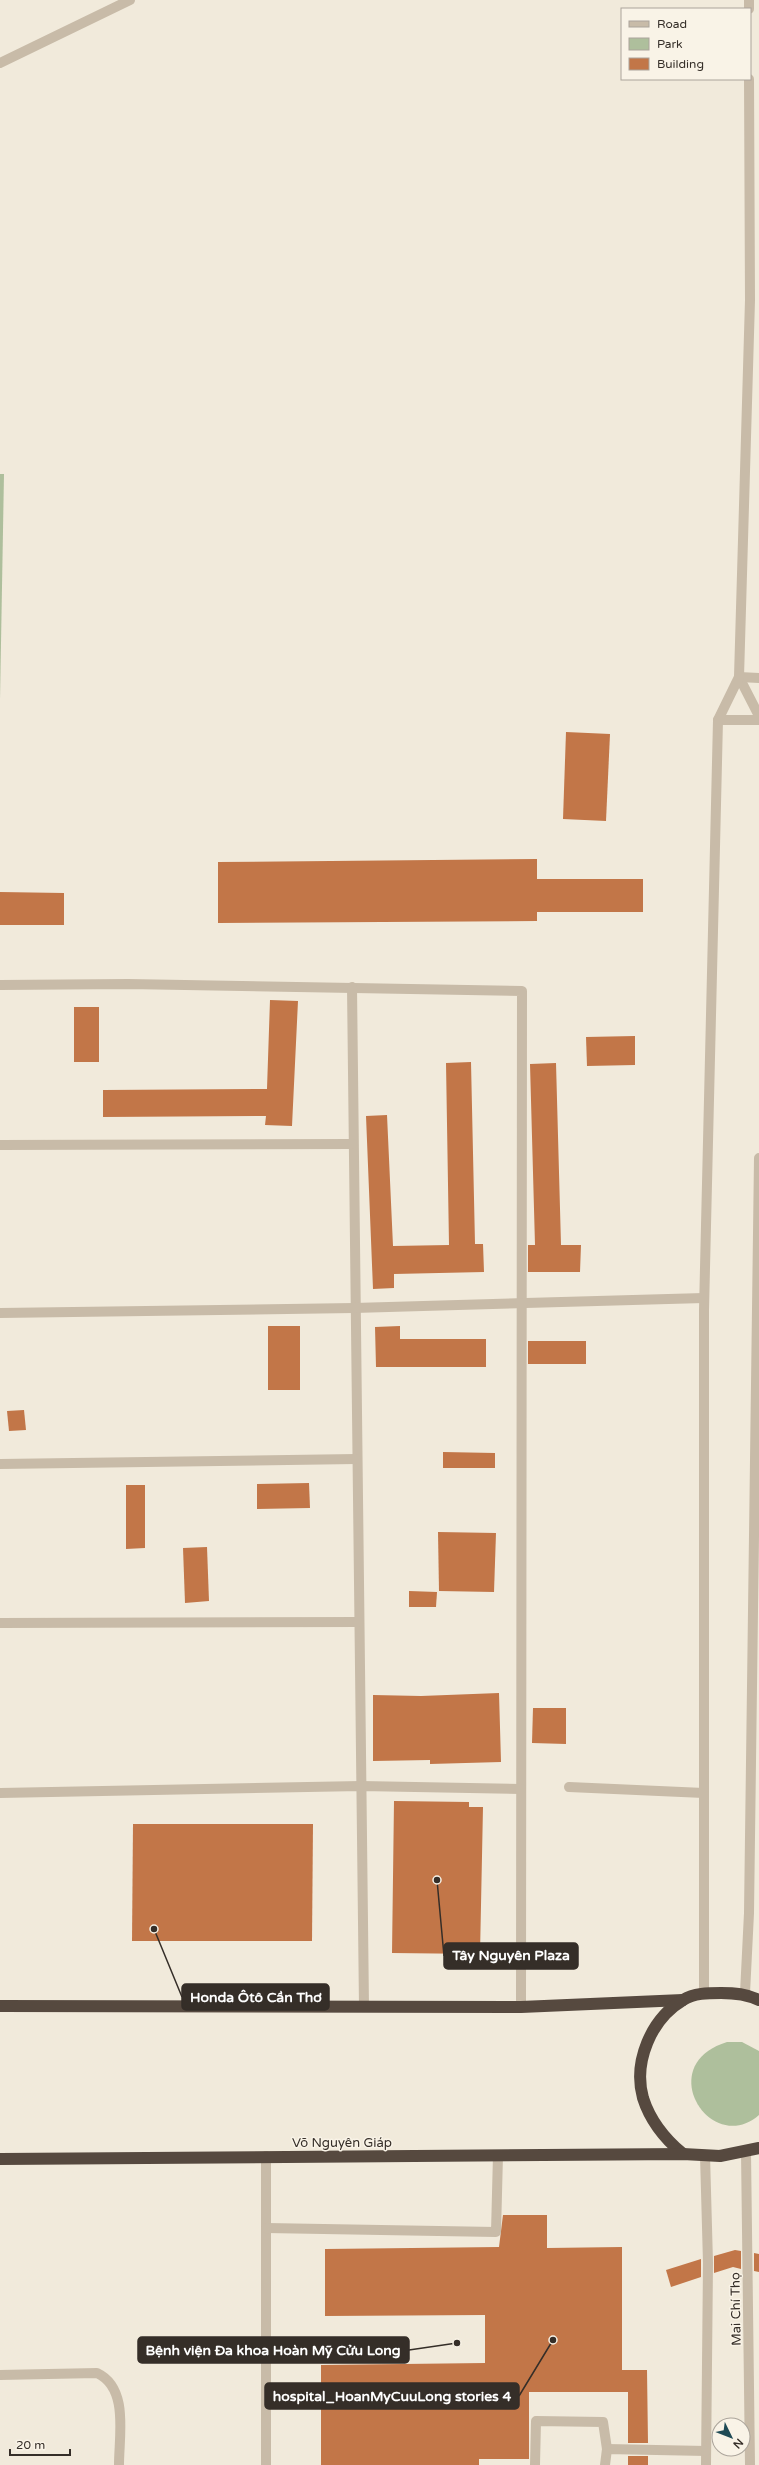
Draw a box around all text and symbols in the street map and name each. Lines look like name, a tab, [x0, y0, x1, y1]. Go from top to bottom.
legend	[621, 8, 751, 80]
text: Road	[657, 17, 687, 31]
text: Park	[657, 37, 683, 51]
text: Building	[657, 57, 704, 71]
callout: Tây Nguyên Plaza	[444, 1943, 578, 1969]
text: Tây Nguyên Plaza	[451, 1947, 570, 1964]
callout: Honda Ôtô Cần Thơ	[182, 1984, 329, 2010]
text: Honda Ôtô Cần Thơ	[190, 1989, 322, 2006]
street label: Võ Nguyên Giáp	[292, 2135, 392, 2151]
street label: Mai Chí Thọ	[727, 2272, 745, 2346]
callout: Bệnh viện Đa khoa Hoàn Mỹ Cửu Long	[138, 2337, 409, 2363]
text: Bệnh viện Đa khoa Hoàn Mỹ Cửu Long	[145, 2342, 401, 2359]
callout: hospital_HoanMyCuuLong stories 4	[265, 2383, 519, 2409]
text: hospital_HoanMyCuuLong stories 4	[273, 2388, 511, 2405]
north arrow	[711, 2417, 751, 2457]
scale bar	[10, 2431, 70, 2457]
text: N	[730, 2436, 746, 2451]
text: 20 m	[16, 2438, 45, 2452]

